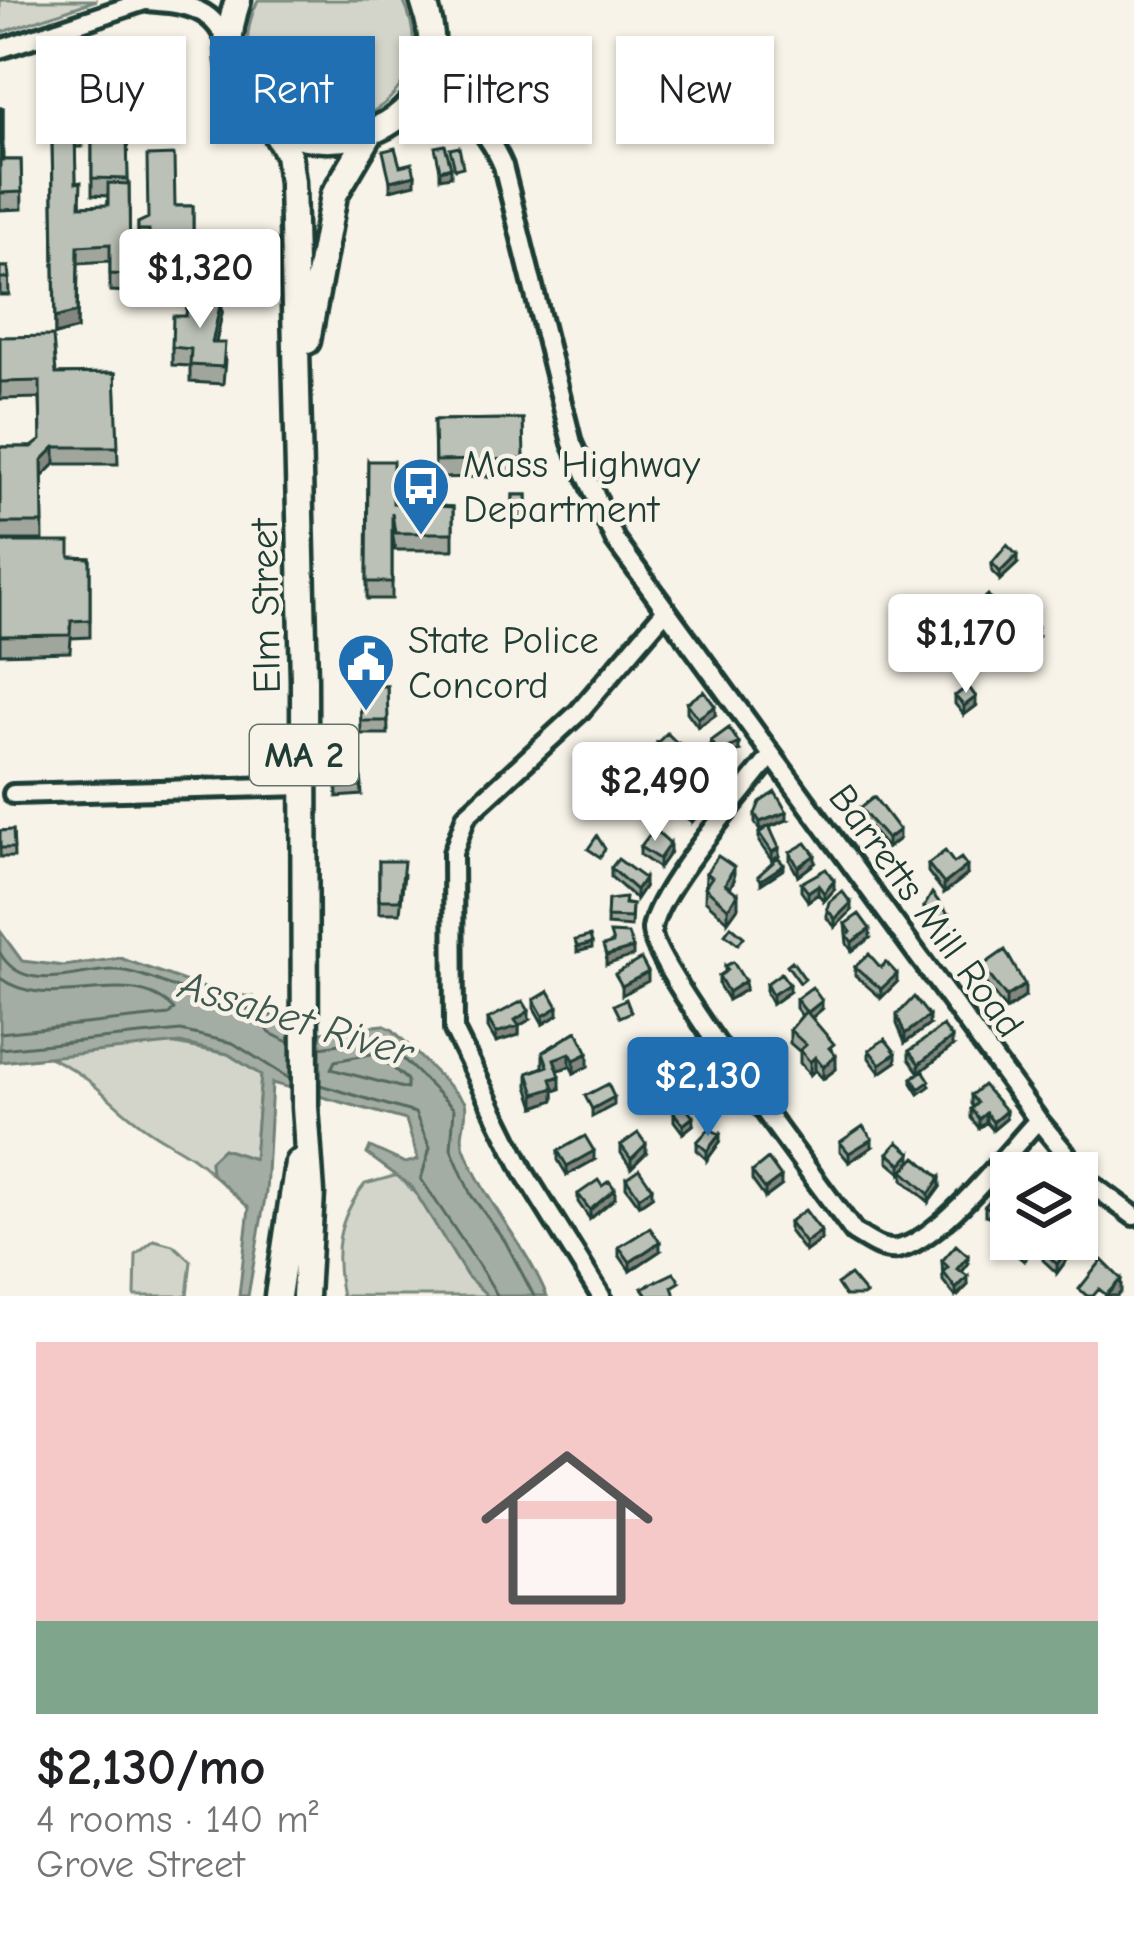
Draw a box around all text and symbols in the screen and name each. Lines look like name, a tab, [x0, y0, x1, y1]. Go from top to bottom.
chip: Buy	[36, 36, 186, 144]
chip: Rent	[210, 36, 375, 144]
chip: Filters	[399, 36, 592, 144]
chip: New	[616, 36, 774, 144]
pin: $1,320	[102, 229, 298, 331]
text: $1,320	[146, 245, 254, 290]
place label: Mass Highway Department	[463, 442, 701, 532]
bus stop icon: Mass Highway Department	[390, 455, 452, 537]
street label: Elm Street	[242, 516, 290, 694]
pin: $1,170	[868, 594, 1064, 696]
text: $1,170	[915, 610, 1017, 655]
place label: State Police Concord	[408, 618, 599, 708]
public building icon: State Police Concord	[335, 631, 397, 713]
road number: MA 2	[250, 725, 358, 785]
pin: $2,490	[557, 742, 753, 844]
text: $2,490	[599, 758, 711, 803]
street label: Barretts Mill Road	[819, 776, 1033, 1046]
water label: Assabet River	[172, 960, 421, 1078]
pin: $2,130	[610, 1037, 806, 1139]
text: $2,130	[654, 1053, 762, 1098]
map controls	[990, 1152, 1098, 1260]
button: layers	[990, 1152, 1098, 1260]
icon: home	[459, 1420, 675, 1636]
text: $2,130/mo	[36, 1738, 266, 1797]
text: 4 rooms · 140 m²	[36, 1797, 318, 1842]
text: Grove Street	[36, 1842, 245, 1887]

